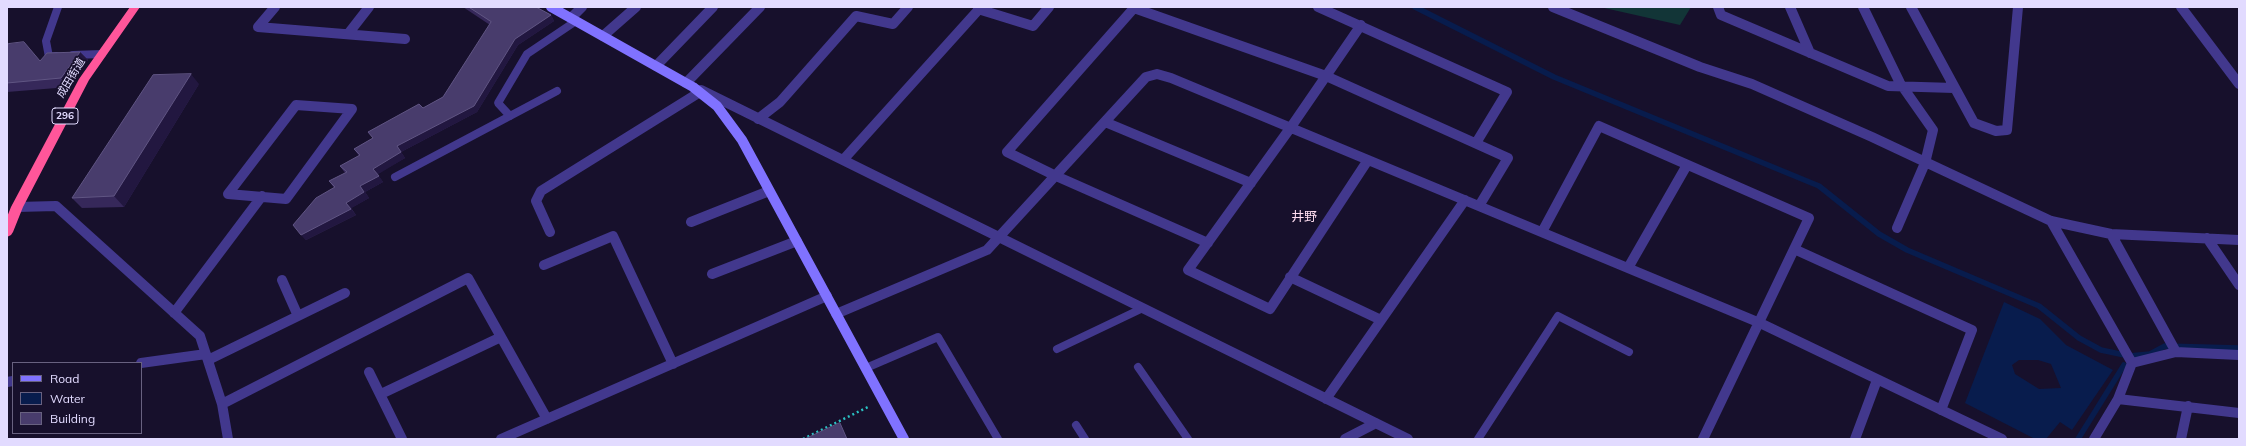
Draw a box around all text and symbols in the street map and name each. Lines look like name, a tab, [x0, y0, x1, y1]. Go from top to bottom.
street label: 成田街道	[54, 56, 88, 100]
road number: 296	[52, 108, 78, 124]
district label: 井野	[1291, 209, 1317, 225]
legend	[12, 362, 142, 434]
text: Road	[50, 371, 79, 386]
text: Water	[50, 391, 85, 406]
text: Building	[50, 411, 95, 426]

